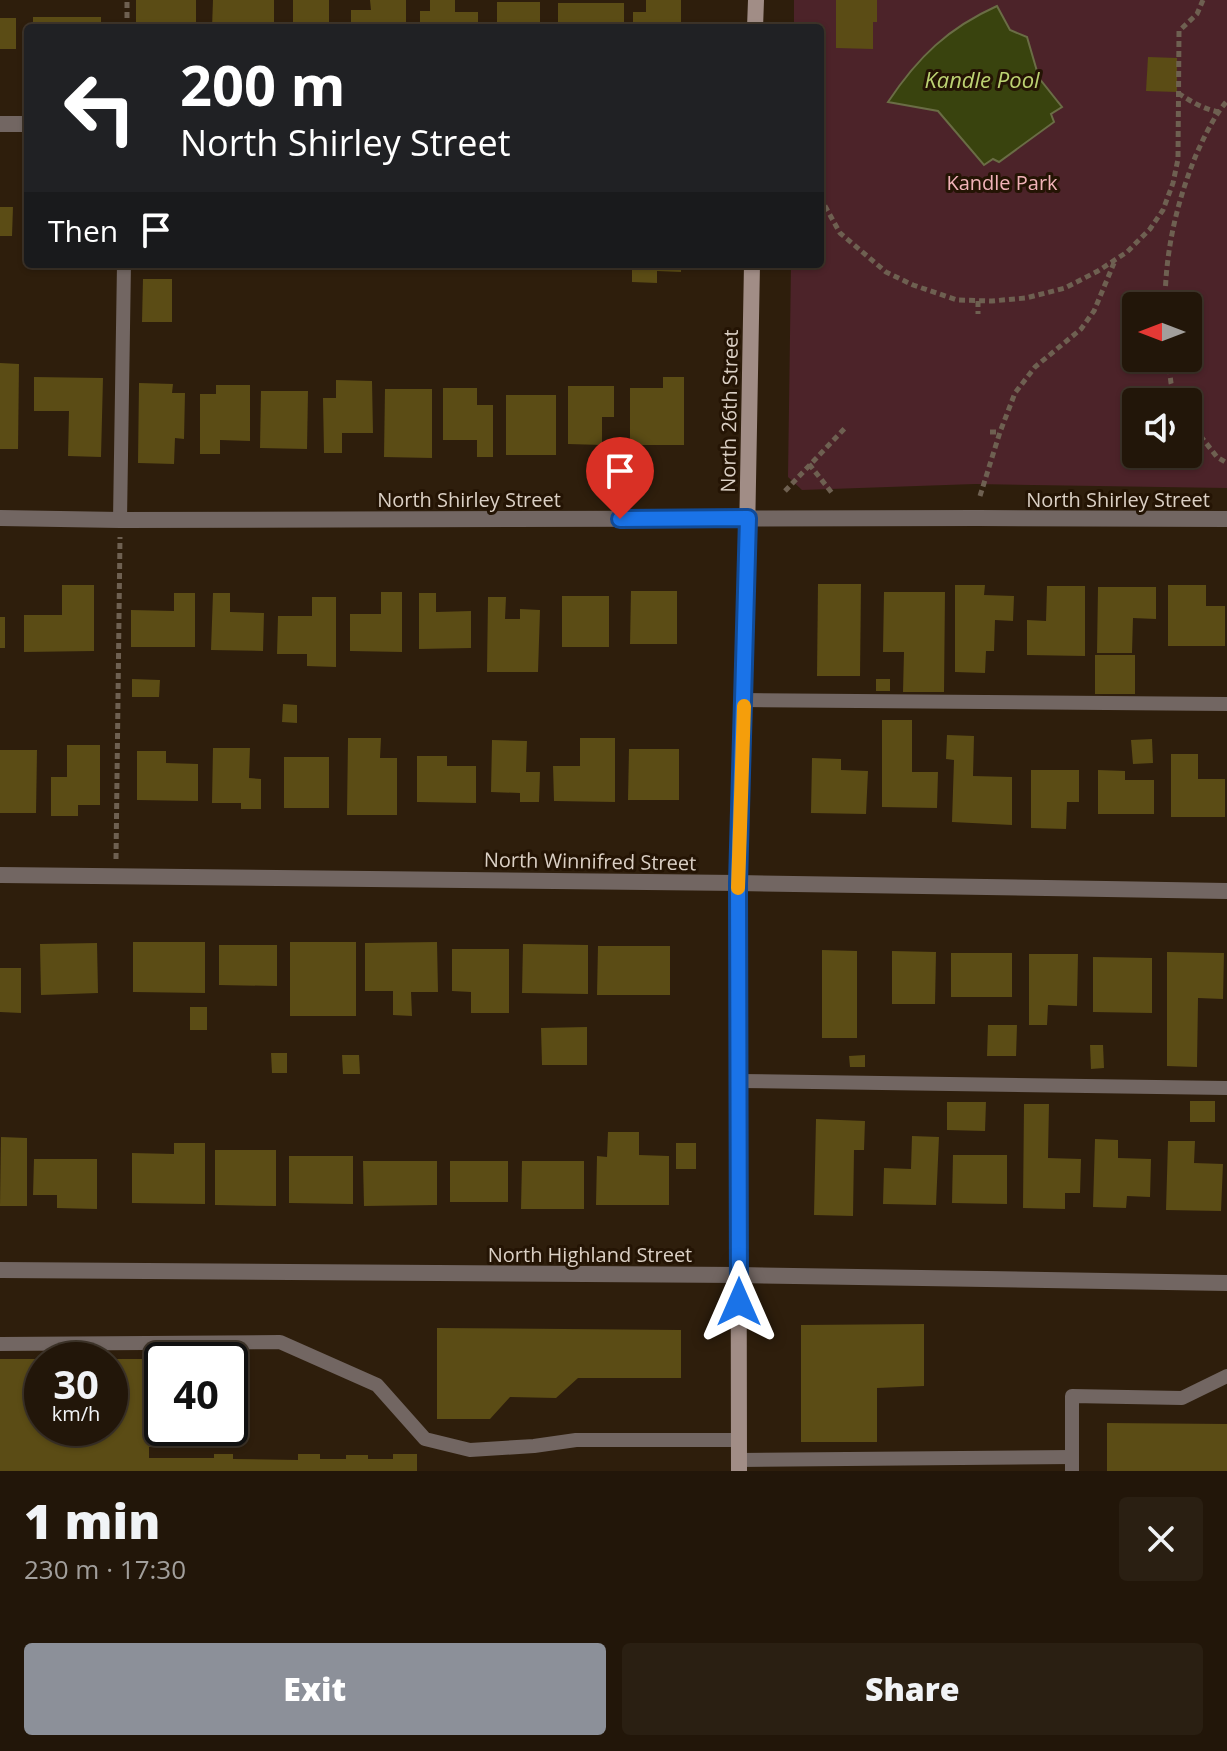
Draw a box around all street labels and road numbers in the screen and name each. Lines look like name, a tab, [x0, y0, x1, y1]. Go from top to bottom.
street label: North 26th Street	[714, 329, 744, 493]
street label: North Shirley Street	[377, 486, 561, 513]
street label: North Shirley Street	[1026, 486, 1210, 513]
street label: North Winnifred Street	[484, 846, 696, 876]
street label: North Highland Street	[488, 1241, 692, 1268]

